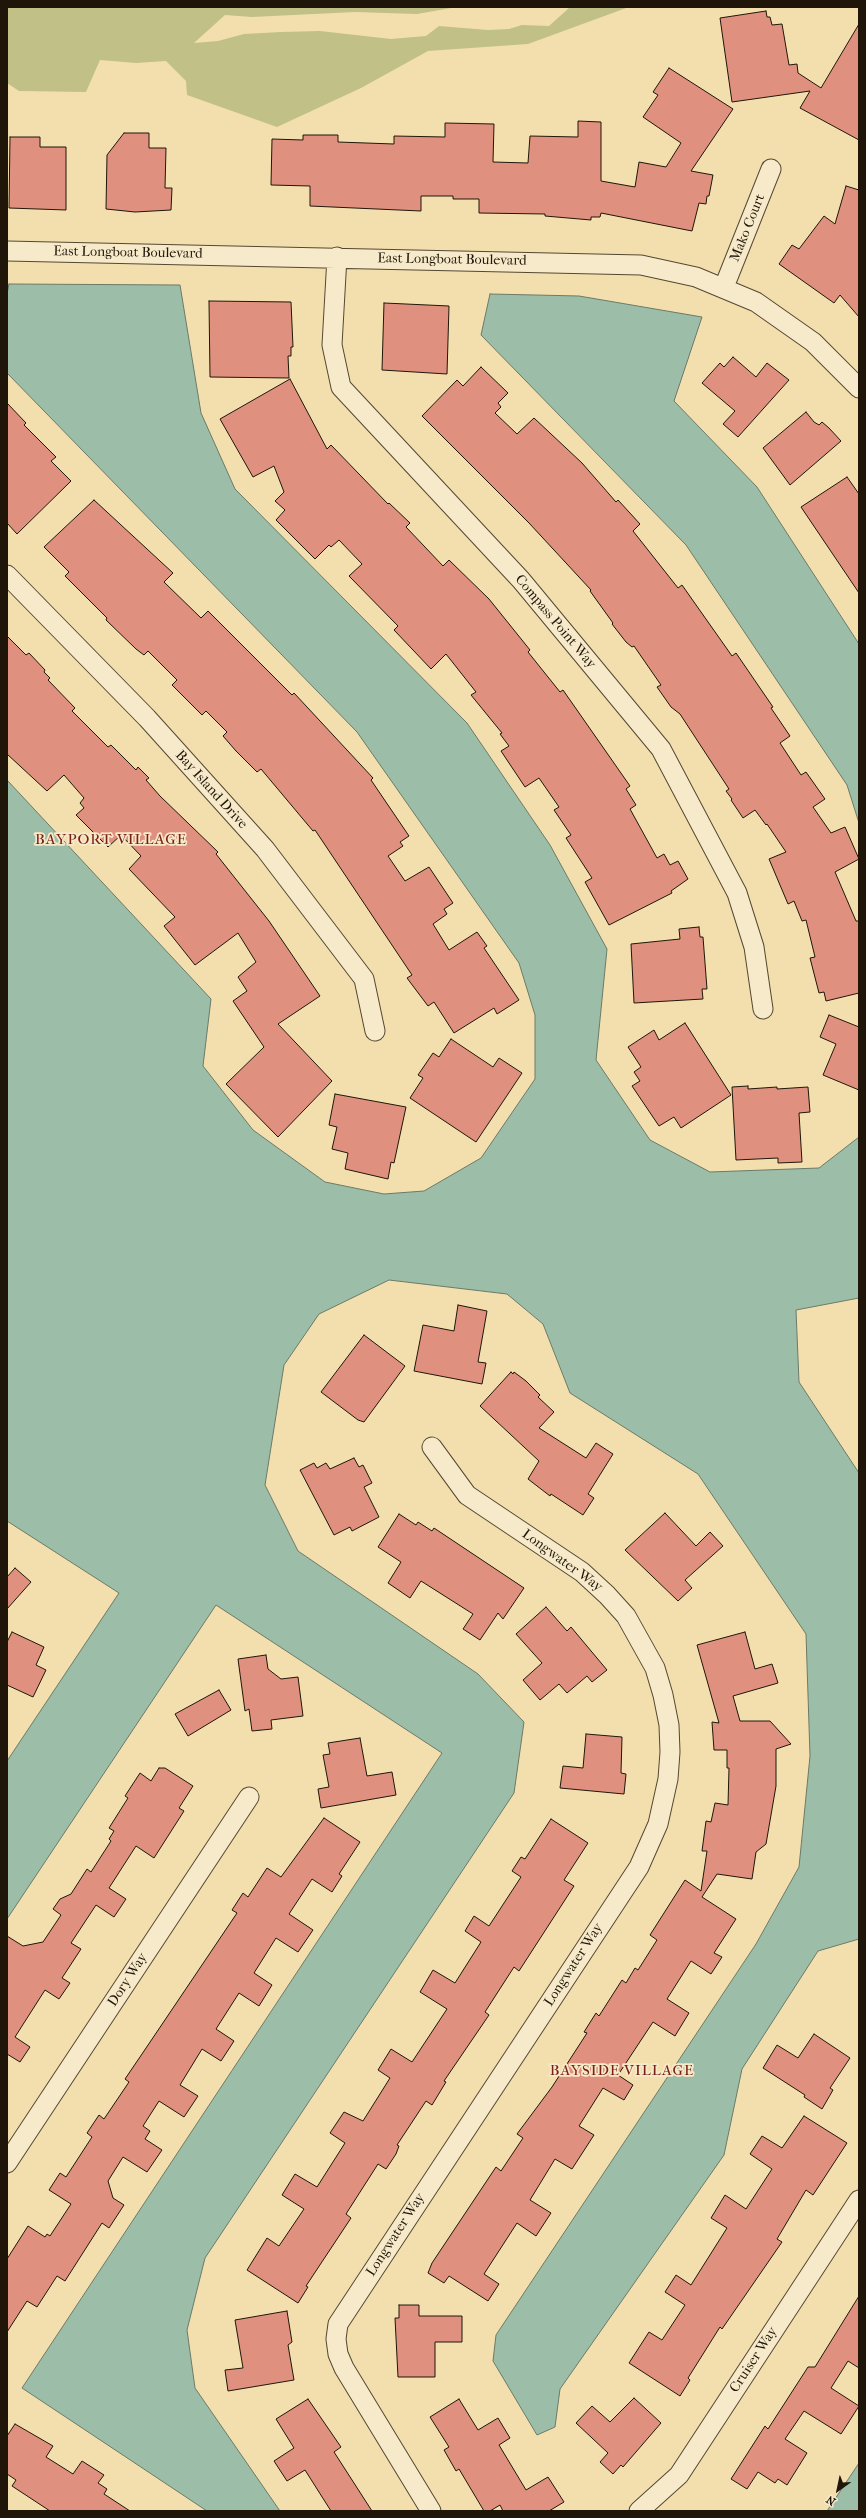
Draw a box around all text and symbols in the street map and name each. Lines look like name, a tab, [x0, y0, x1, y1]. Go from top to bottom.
street label: Mako Court	[727, 192, 769, 264]
street label: East Longboat Boulevard	[53, 243, 203, 263]
street label: East Longboat Boulevard	[377, 250, 527, 270]
street label: Compass Point Way	[511, 572, 599, 672]
street label: Bay Island Drive	[171, 747, 251, 833]
district label: BAYPORT VILLAGE	[35, 831, 187, 849]
street label: Longwater Way	[518, 1526, 606, 1596]
street label: Longwater Way	[541, 1920, 607, 2010]
street label: Dory Way	[104, 1950, 152, 2010]
district label: BAYSIDE VILLAGE	[550, 2062, 694, 2080]
street label: Longwater Way	[363, 2190, 429, 2280]
street label: Cruiser Way	[727, 2324, 781, 2396]
north arrow	[818, 2470, 858, 2510]
text: N	[824, 2493, 838, 2508]

